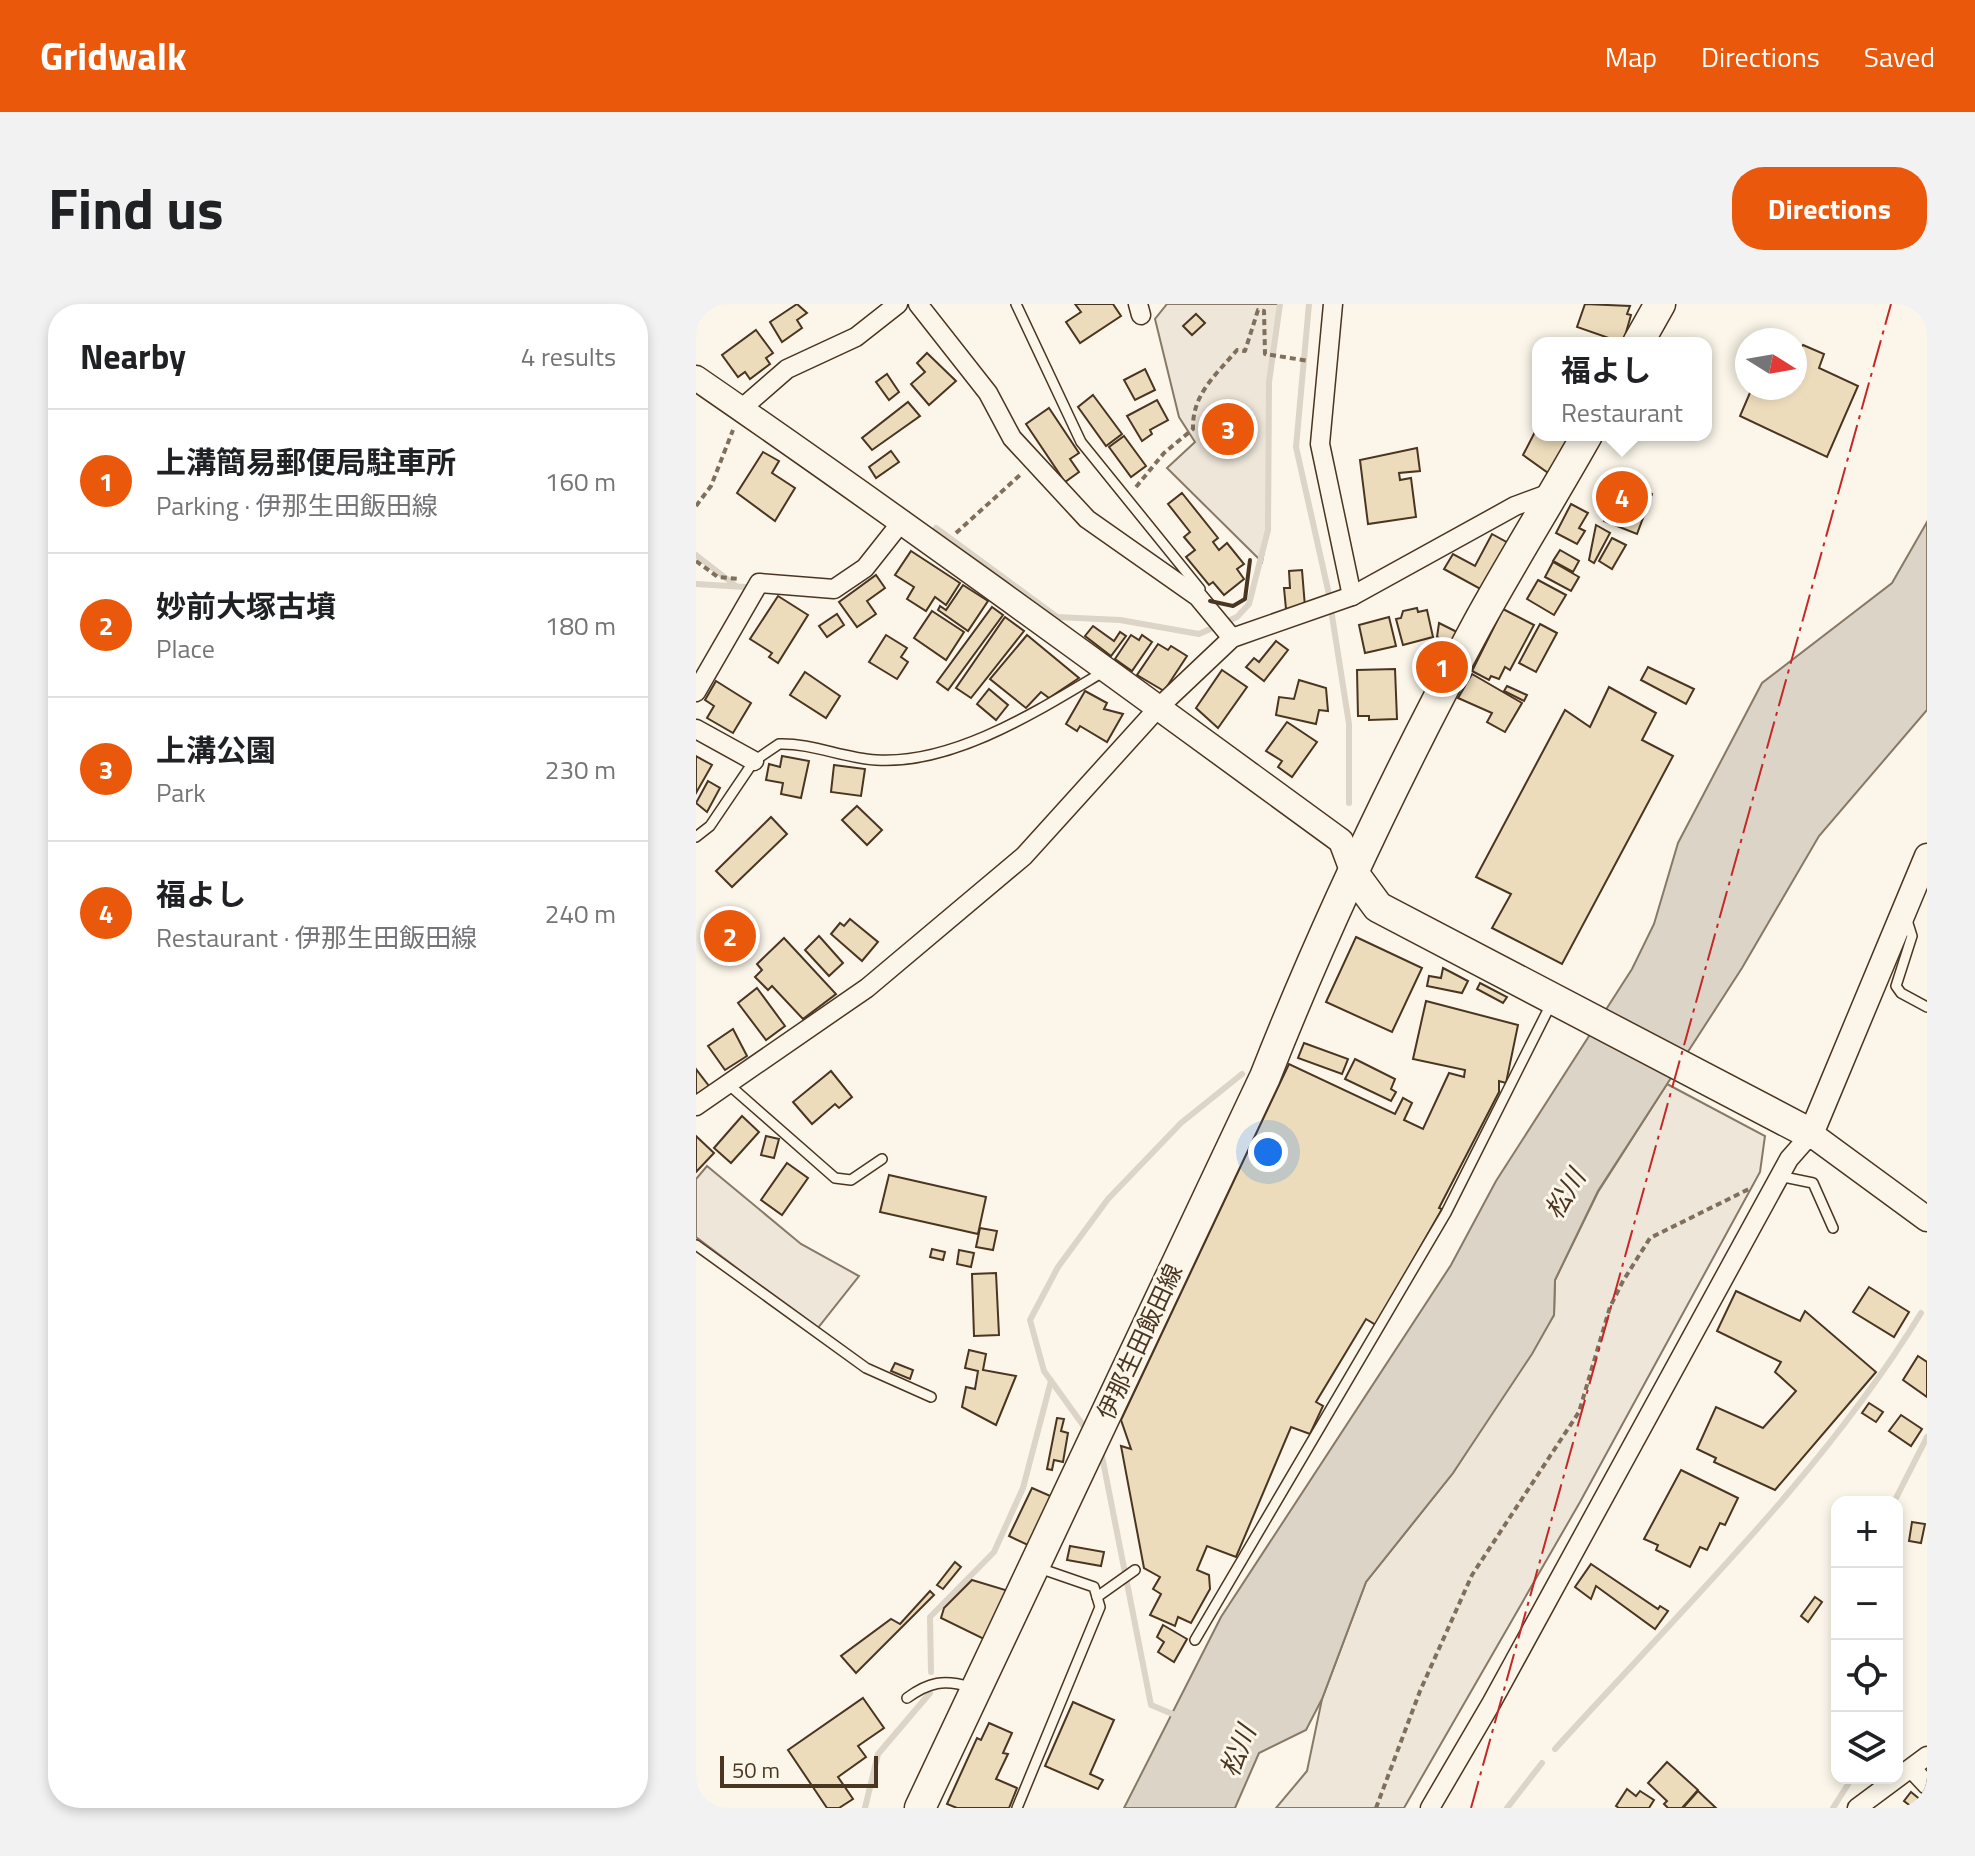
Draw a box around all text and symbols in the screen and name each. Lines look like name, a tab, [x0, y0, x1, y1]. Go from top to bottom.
text: Gridwalk	[40, 27, 187, 85]
text: Map	[1605, 35, 1657, 78]
text: Directions	[1701, 35, 1820, 78]
text: Saved	[1864, 35, 1935, 78]
text: Find us	[48, 166, 224, 251]
button: Directions	[1732, 167, 1927, 250]
north arrow	[1735, 328, 1807, 400]
text: Nearby	[80, 330, 186, 382]
text: 4 results	[521, 337, 616, 376]
popup	[1532, 337, 1712, 441]
text: 福よし	[1561, 347, 1651, 393]
text: Restaurant	[1561, 393, 1683, 432]
pin: 3	[1202, 399, 1254, 459]
text: 上溝簡易郵便局駐車所	[156, 439, 456, 485]
text: 1	[99, 462, 113, 501]
text: 160 m	[545, 462, 616, 501]
pin: 4	[1596, 467, 1648, 527]
text: Parking · 伊那生田飯田線	[156, 486, 438, 525]
text: 妙前大塚古墳	[156, 583, 336, 629]
text: 2	[99, 606, 113, 645]
text: 180 m	[545, 606, 616, 645]
text: Place	[156, 629, 215, 668]
pin: 1	[1416, 637, 1468, 697]
text: 上溝公園	[156, 727, 276, 773]
text: 3	[99, 750, 113, 789]
text: 230 m	[545, 750, 616, 789]
text: Park	[156, 773, 206, 812]
text: 福よし	[156, 871, 246, 917]
text: 4	[99, 894, 113, 933]
text: 240 m	[545, 894, 616, 933]
pin: 2	[704, 906, 756, 966]
text: Restaurant · 伊那生田飯田線	[156, 918, 477, 957]
your location	[1248, 1132, 1288, 1172]
water label: 松川	[1534, 1159, 1596, 1226]
street label: 伊那生田飯田線	[1087, 1258, 1191, 1425]
map controls	[1831, 1496, 1903, 1784]
button: +	[1831, 1496, 1903, 1568]
button: −	[1831, 1568, 1903, 1640]
button: locate	[1831, 1640, 1903, 1712]
button: layers	[1831, 1712, 1903, 1784]
water label: 松川	[1210, 1717, 1266, 1782]
scale bar	[720, 1752, 878, 1788]
text: 50 m	[732, 1753, 780, 1787]

